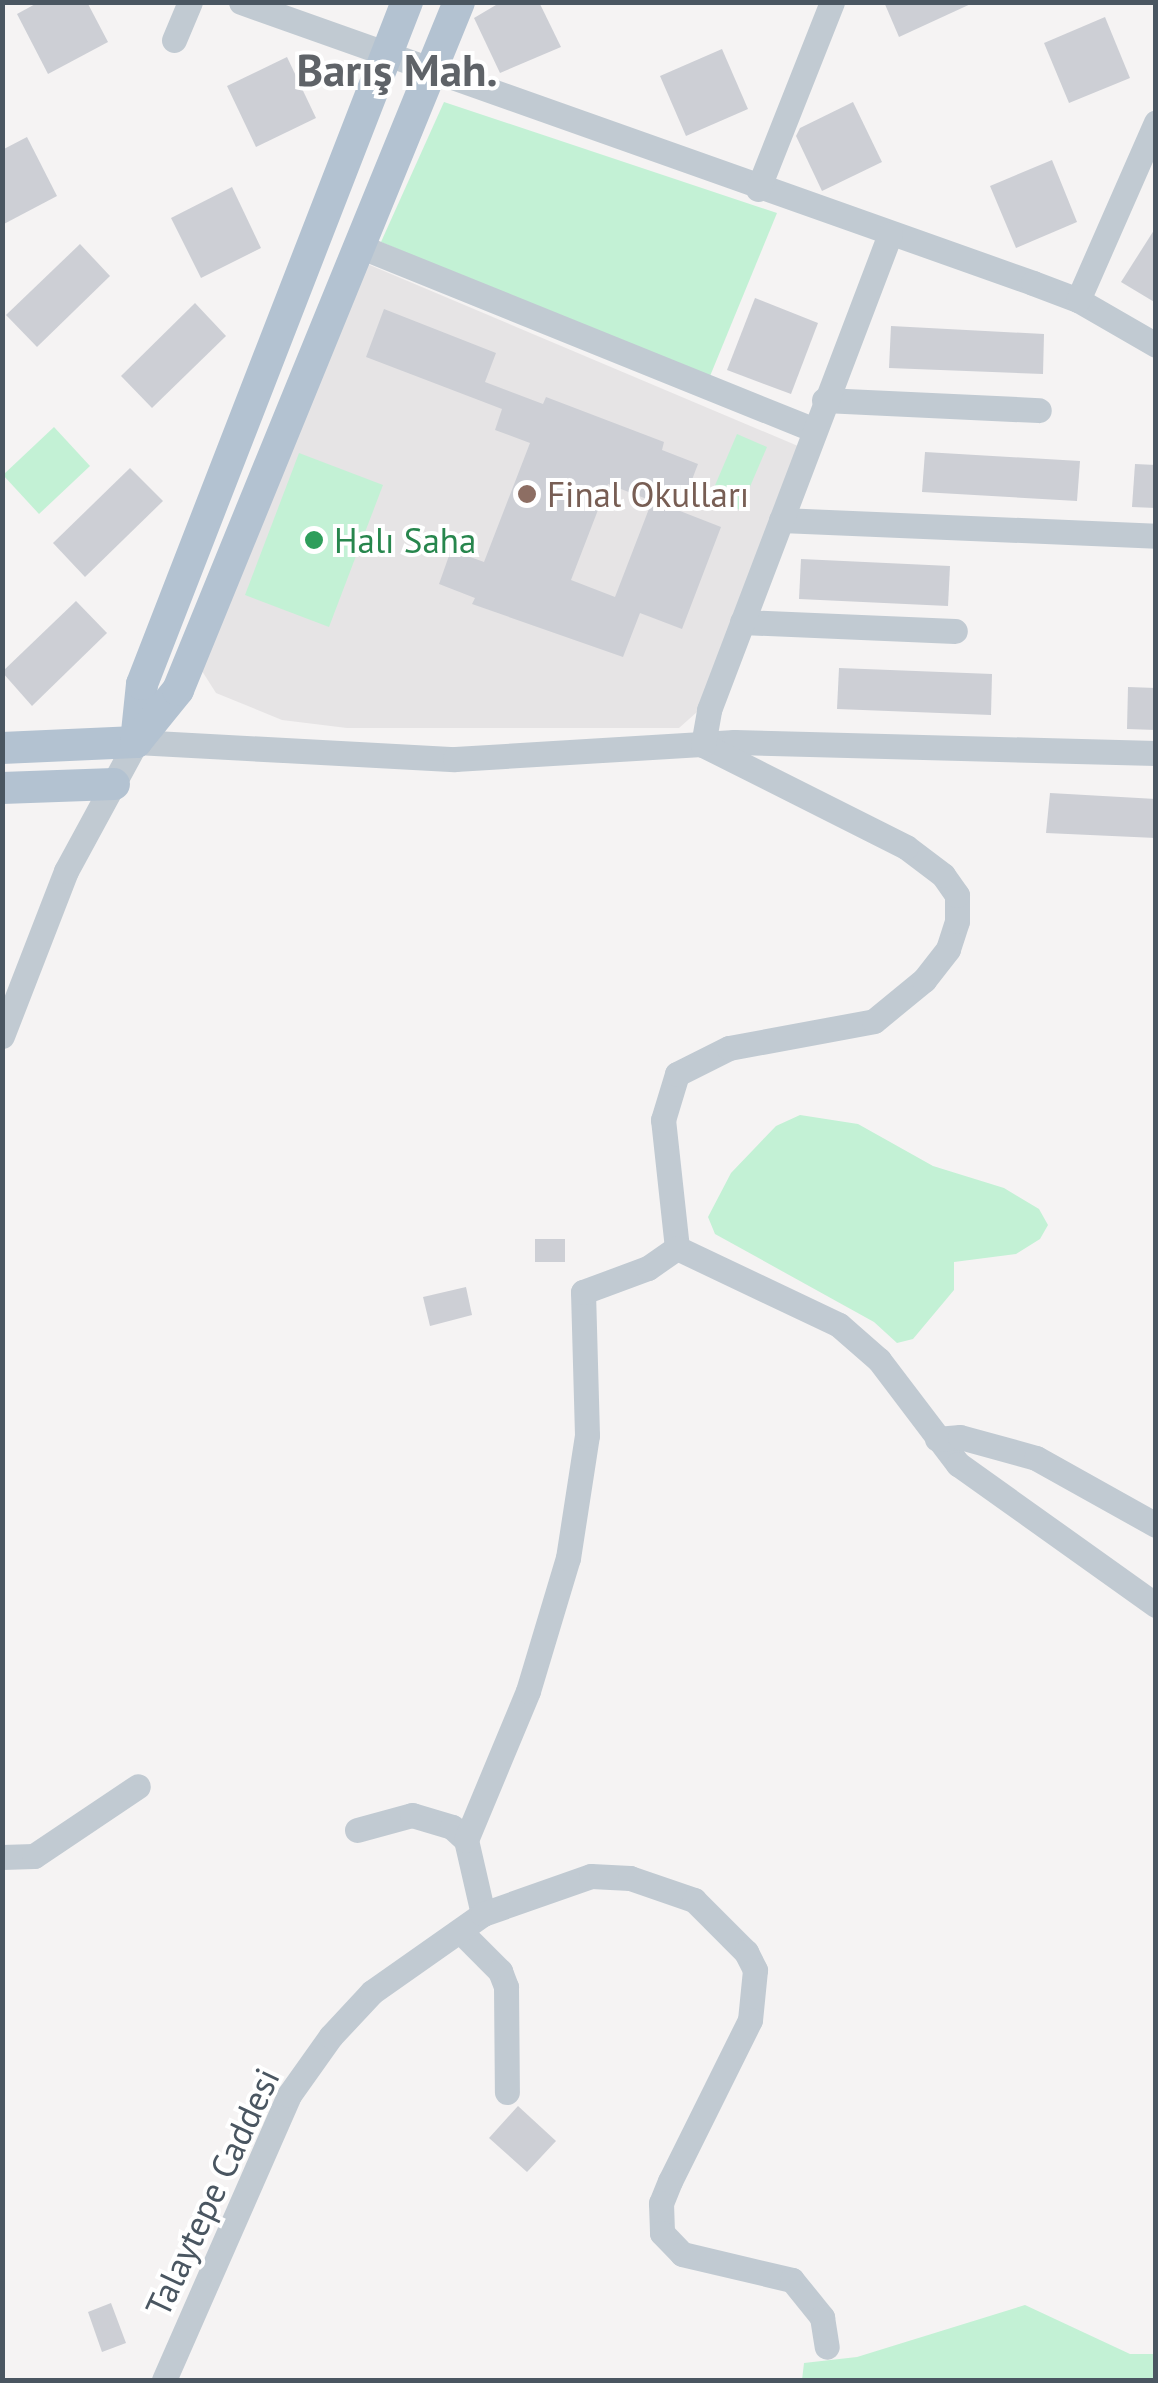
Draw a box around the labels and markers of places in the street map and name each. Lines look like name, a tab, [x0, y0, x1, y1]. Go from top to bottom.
place label: Final Okulları	[547, 473, 749, 515]
marker: Final Okulları	[516, 483, 538, 505]
place label: Halı Saha	[334, 519, 476, 561]
marker: Halı Saha	[303, 529, 325, 551]

